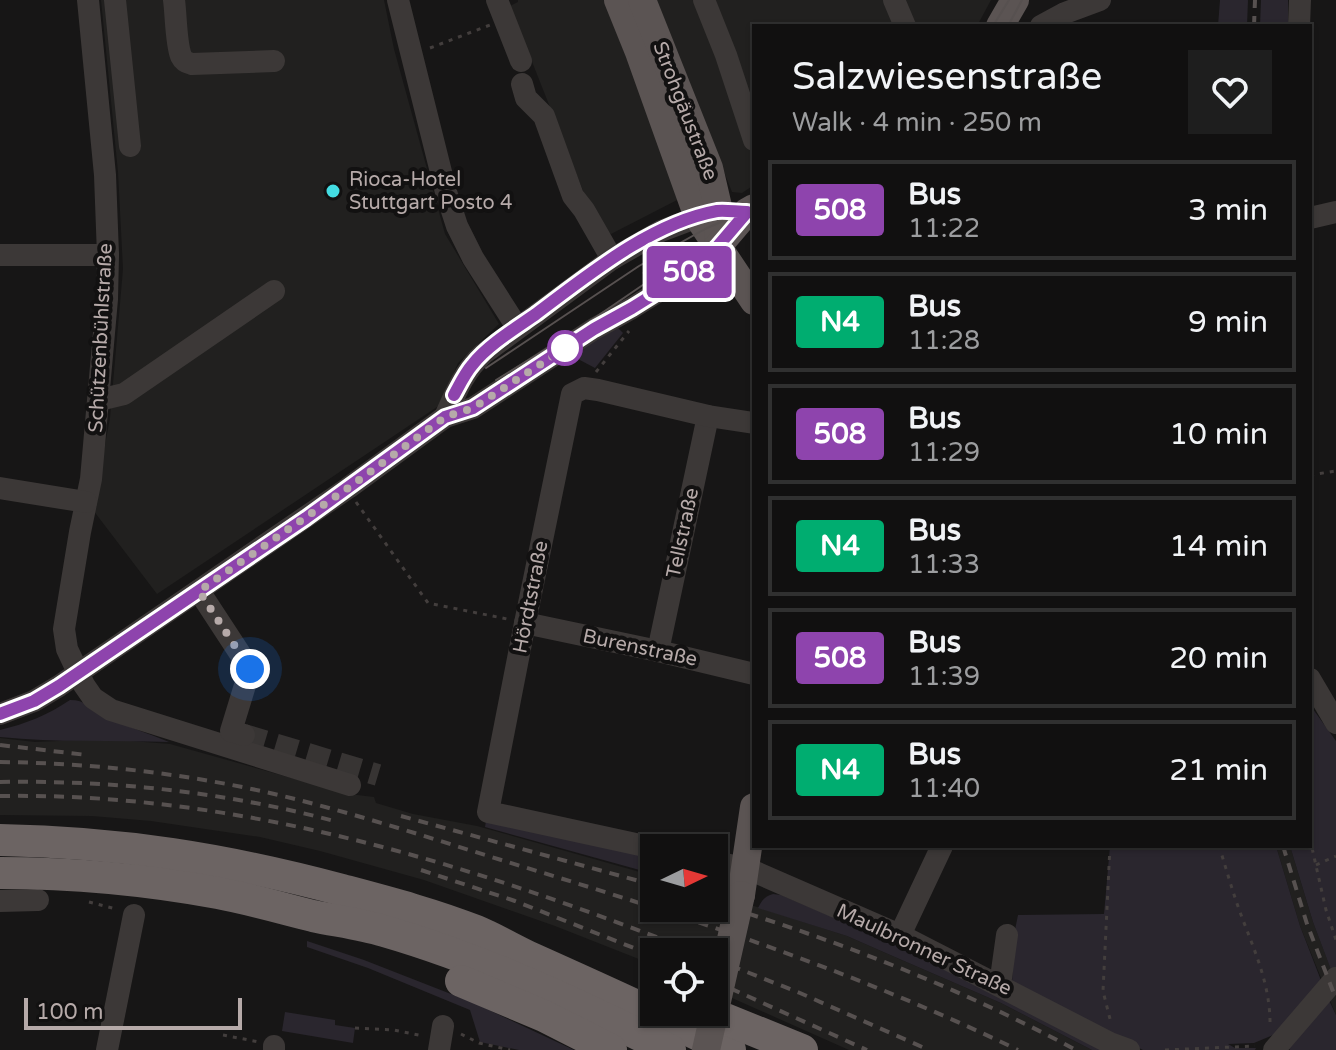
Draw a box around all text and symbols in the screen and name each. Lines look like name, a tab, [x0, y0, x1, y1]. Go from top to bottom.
street label: Strohgäustraße	[648, 38, 722, 184]
button: heart	[1188, 50, 1272, 134]
text: Salzwiesenstraße	[792, 54, 1102, 100]
text: Walk · 4 min · 250 m	[792, 107, 1042, 138]
place label: Rioca-Hotel Stuttgart Posto 4	[349, 168, 512, 215]
text: Bus	[908, 176, 961, 213]
marker: Rioca-Hotel Stuttgart Posto 4	[324, 182, 342, 200]
text: 3 min	[1188, 192, 1268, 229]
text: 508	[814, 193, 866, 227]
text: 11:22	[908, 213, 980, 244]
street label: Schützenbühlstraße	[84, 243, 118, 433]
line badge: 508	[643, 246, 735, 298]
text: 508	[663, 255, 715, 289]
text: Bus	[908, 288, 961, 325]
text: 9 min	[1188, 304, 1268, 341]
text: N4	[820, 305, 860, 339]
text: 11:28	[908, 325, 980, 356]
unlabelled marker	[548, 331, 582, 365]
text: Bus	[908, 400, 961, 437]
text: 10 min	[1169, 416, 1268, 453]
text: 508	[814, 417, 866, 451]
text: 11:29	[908, 437, 980, 468]
street label: Tellstraße	[662, 486, 704, 580]
text: Bus	[908, 512, 961, 549]
text: 14 min	[1169, 528, 1268, 565]
text: N4	[820, 529, 860, 563]
street label: Hördtstraße	[508, 539, 554, 655]
text: 11:33	[908, 549, 980, 580]
street label: Burenstraße	[581, 624, 699, 672]
text: Bus	[908, 624, 961, 661]
text: 20 min	[1169, 640, 1268, 677]
text: 508	[814, 641, 866, 675]
your location	[230, 649, 270, 689]
text: 11:39	[908, 661, 980, 692]
text: Bus	[908, 736, 961, 773]
text: 21 min	[1169, 752, 1268, 789]
text: N4	[820, 753, 860, 787]
text: 11:40	[908, 773, 980, 804]
north arrow	[640, 834, 728, 922]
map controls	[640, 834, 728, 1026]
street label: Maulbronner Straße	[833, 899, 1015, 1001]
button: locate	[640, 938, 728, 1026]
scale bar	[24, 994, 242, 1030]
text: 100 m	[36, 999, 103, 1025]

